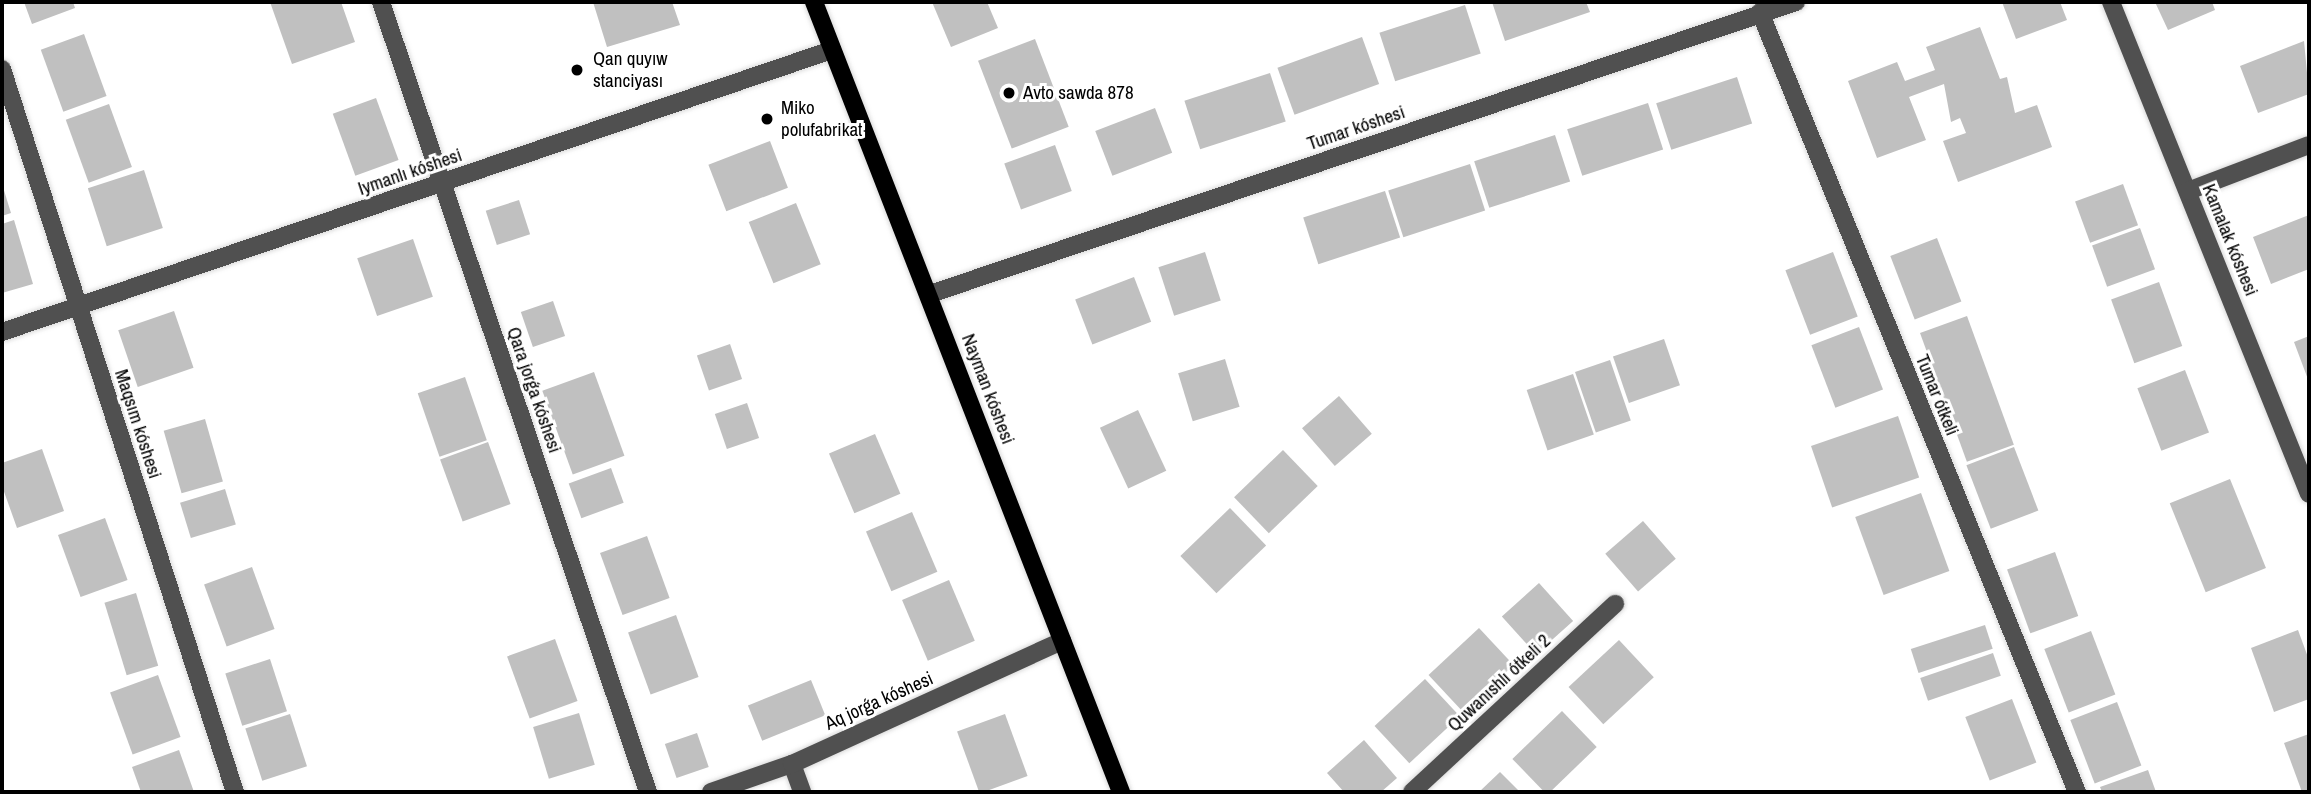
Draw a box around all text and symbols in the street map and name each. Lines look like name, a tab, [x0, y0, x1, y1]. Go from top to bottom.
place label: Qan quyıw stanciyası	[593, 48, 667, 92]
marker: Qan quyıw stanciyası	[567, 60, 587, 80]
place label: Avto sawda 878	[1023, 82, 1134, 104]
marker: Avto sawda 878	[1001, 85, 1017, 101]
place label: Miko polufabrikat	[781, 97, 862, 141]
street label: Tumar kóshesi	[1304, 101, 1408, 155]
marker: Miko polufabrikat	[759, 111, 775, 127]
street label: Iymanlı kóshesi	[355, 144, 465, 200]
street label: Kamalak kóshesi	[2197, 181, 2263, 299]
street label: Qara jorǵa kóshesi	[502, 324, 566, 456]
street label: Nayman kóshesi	[957, 331, 1019, 447]
street label: Tumar ótkeli	[1910, 351, 1964, 439]
street label: Maqsım kóshesi	[110, 367, 166, 481]
street label: Quwanıshlı ótkeli 2	[1443, 629, 1555, 737]
street label: Aq jorǵa kóshesi	[821, 667, 937, 735]

